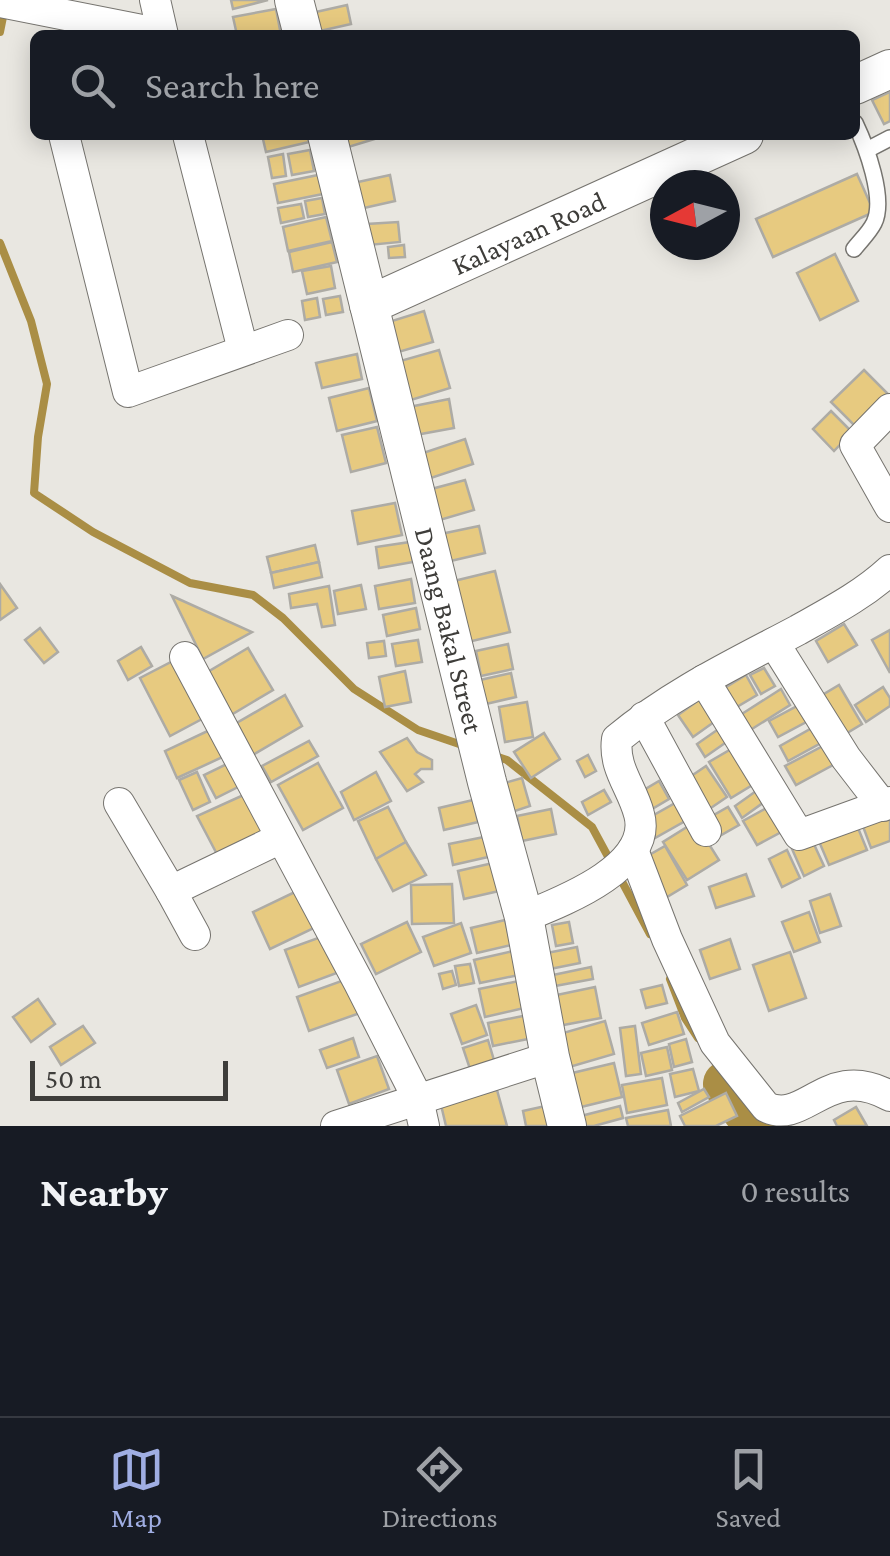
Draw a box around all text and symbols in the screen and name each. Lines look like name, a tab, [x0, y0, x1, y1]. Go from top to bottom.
search box	[30, 30, 860, 140]
icon: search	[65, 58, 120, 113]
text: Search here	[145, 64, 319, 106]
north arrow	[650, 170, 740, 260]
street label: Kalayaan Road	[447, 185, 610, 281]
street label: Daang Bakal Street	[409, 524, 490, 737]
scale bar	[30, 1056, 228, 1100]
text: 50 m	[45, 1063, 102, 1094]
text: Nearby	[40, 1168, 168, 1215]
text: 0 results	[740, 1173, 850, 1209]
tab: Map	[109, 1442, 164, 1533]
tab: Directions	[382, 1442, 498, 1533]
tab: Saved	[715, 1442, 781, 1533]

